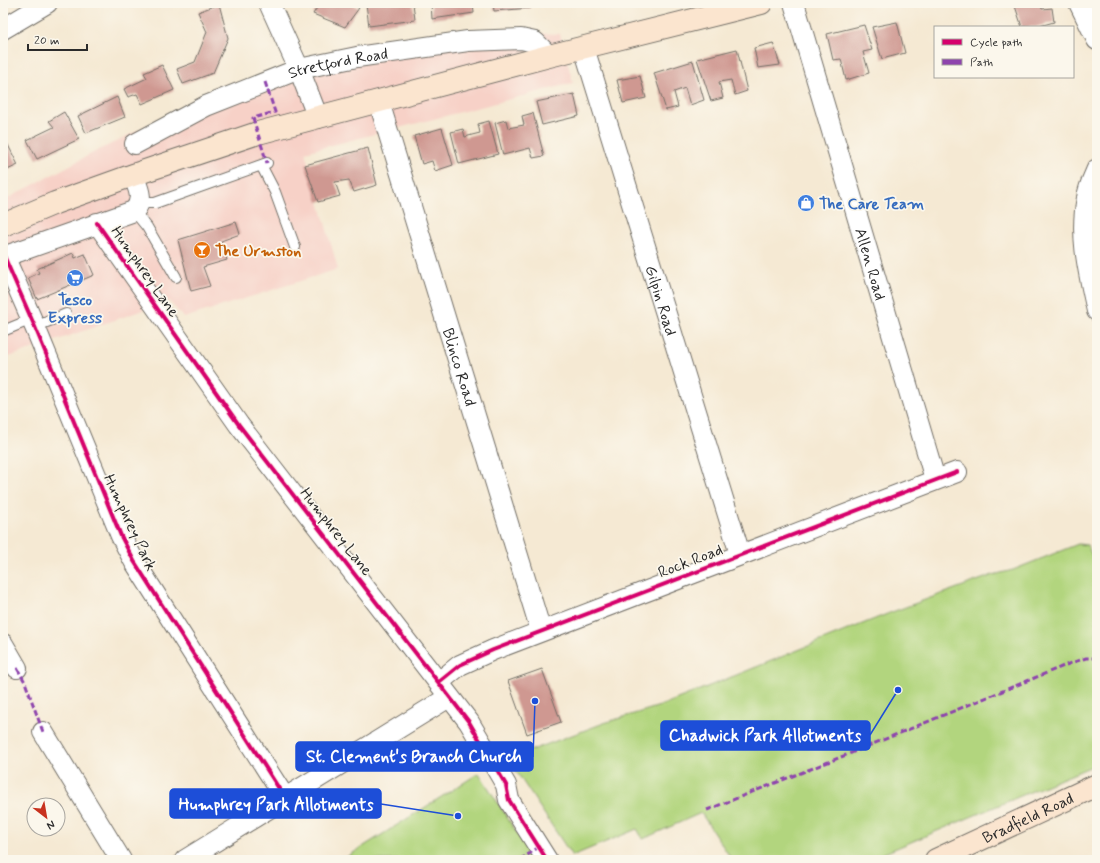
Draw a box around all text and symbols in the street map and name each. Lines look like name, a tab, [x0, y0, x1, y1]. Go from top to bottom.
scale bar	[28, 26, 87, 52]
legend	[934, 26, 1074, 78]
text: 20 m	[34, 33, 60, 49]
text: Cycle path	[970, 35, 1022, 51]
street label: Stretford Road	[285, 44, 389, 84]
text: Path	[970, 55, 993, 71]
shop icon: The Care Team	[796, 193, 816, 213]
place label: The Care Team	[819, 194, 924, 215]
street label: Humphrey Lane	[106, 222, 184, 322]
street label: Allen Road	[849, 225, 890, 303]
bar icon: The Urmston	[192, 240, 212, 260]
place label: The Urmston	[215, 241, 301, 262]
street label: Gilpin Road	[640, 263, 681, 339]
supermarket icon: Tesco Express	[65, 268, 85, 288]
place label: Tesco Express	[48, 290, 102, 329]
street label: Blinco Road	[437, 326, 481, 409]
street label: Humphrey Park	[98, 471, 161, 574]
street label: Humphrey Lane	[295, 483, 377, 581]
street label: Rock Road	[655, 539, 726, 583]
callout: Chadwick Park Allotments	[661, 721, 870, 750]
text: Chadwick Park Allotments	[669, 725, 862, 747]
callout: St. Clement's Branch Church	[296, 742, 533, 771]
text: St. Clement's Branch Church	[306, 746, 522, 768]
street label: Bradfield Road	[979, 788, 1077, 849]
callout: Humphrey Park Allotments	[170, 789, 381, 818]
text: Humphrey Park Allotments	[179, 794, 374, 816]
north arrow	[26, 797, 66, 837]
text: N	[44, 817, 57, 833]

